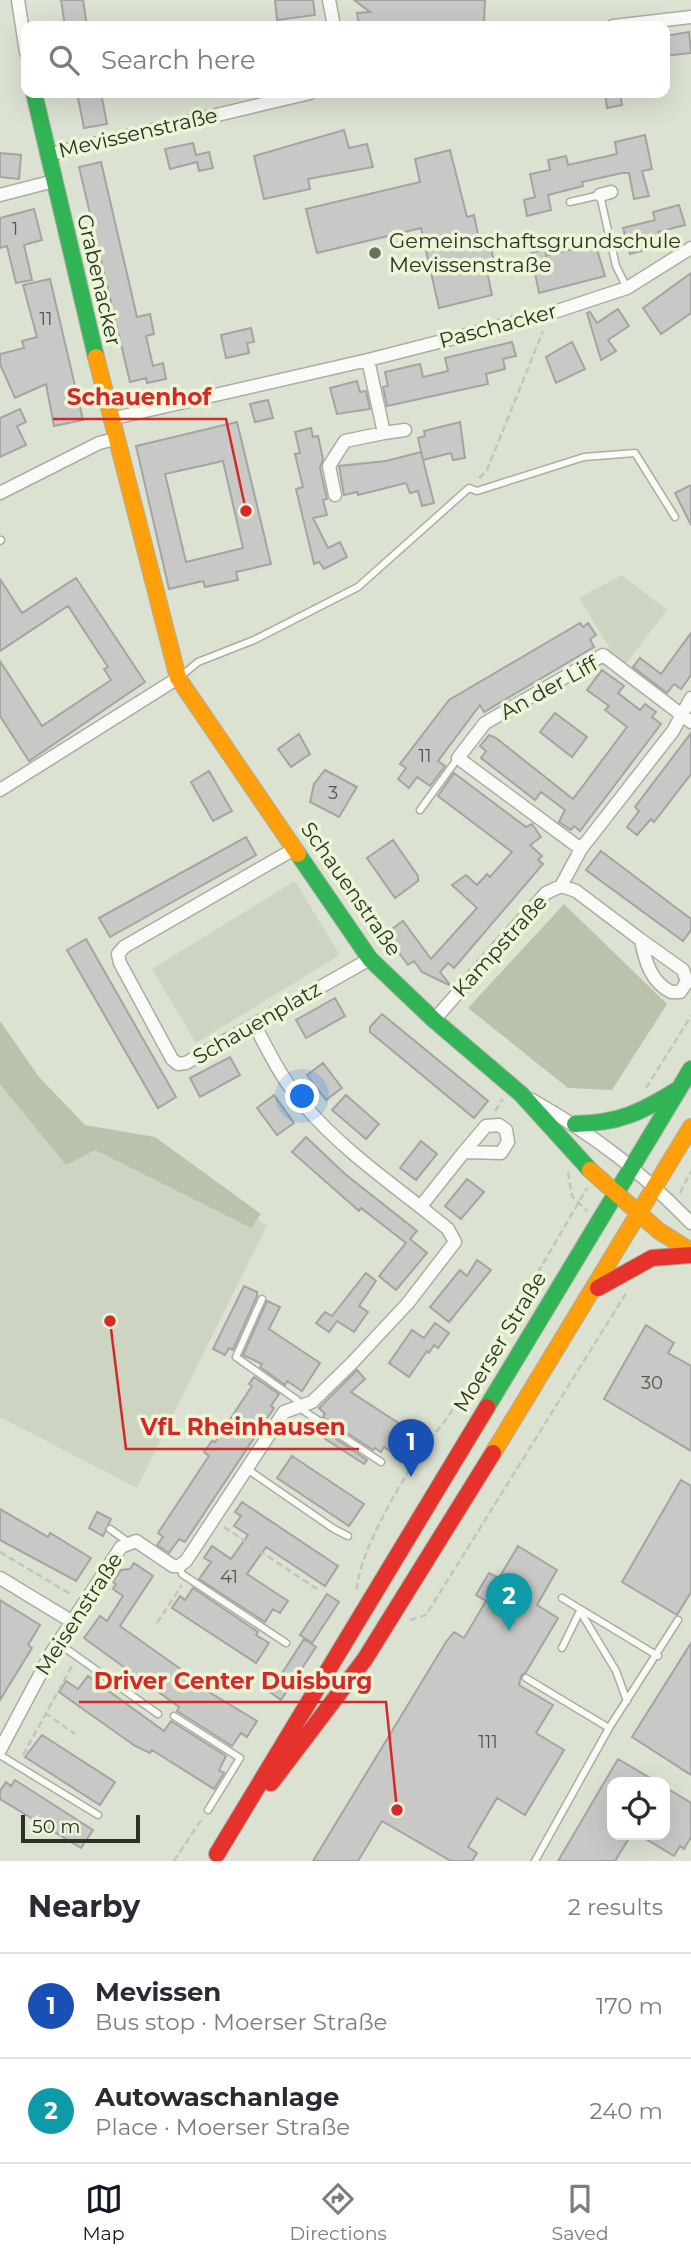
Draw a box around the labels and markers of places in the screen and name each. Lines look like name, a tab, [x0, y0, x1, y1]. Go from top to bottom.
place label: Gemeinschaftsgrundschule Mevissenstraße	[389, 228, 681, 277]
marker: Gemeinschaftsgrundschule Mevissenstraße	[367, 245, 383, 261]
callout: Schauenhof	[53, 375, 226, 419]
callout: VfL Rheinhausen	[126, 1405, 359, 1449]
pin: 1	[388, 1419, 434, 1477]
pin: 2	[486, 1573, 532, 1631]
callout: Driver Center Duisburg	[79, 1658, 386, 1702]

